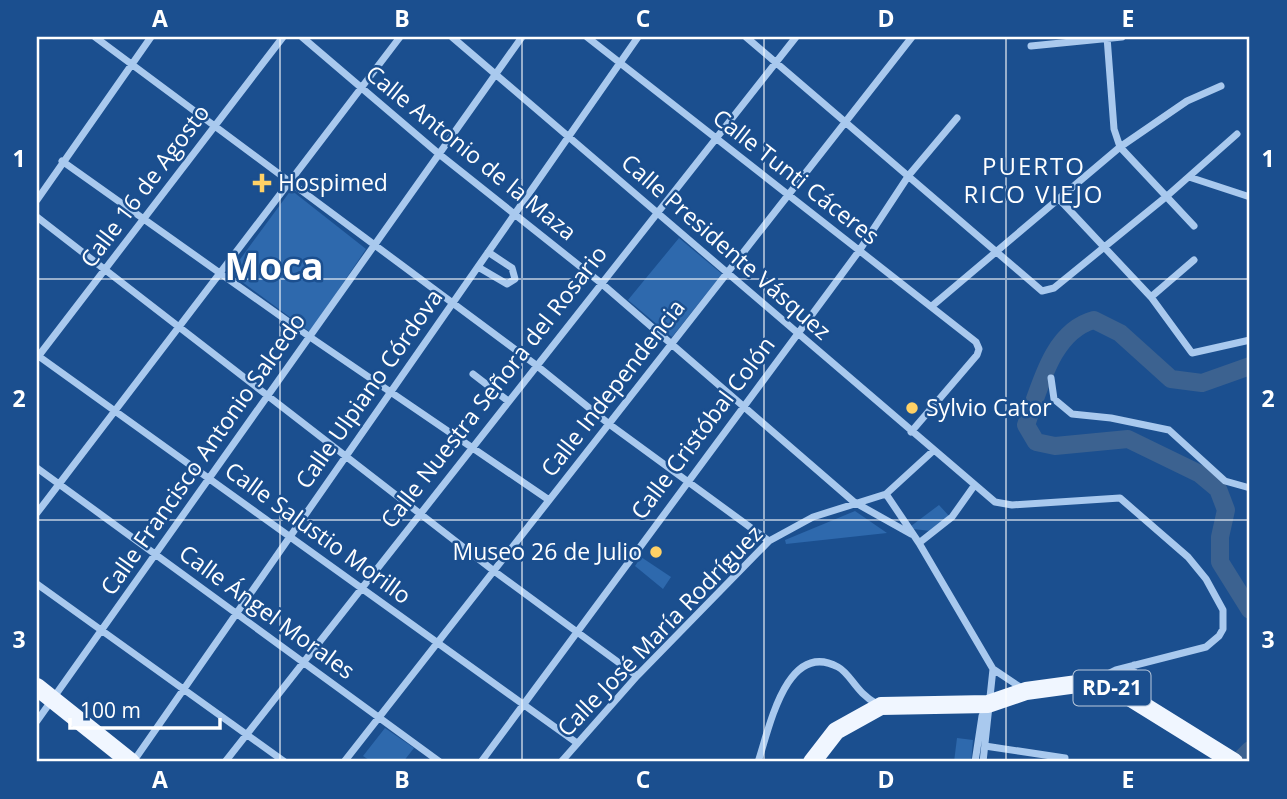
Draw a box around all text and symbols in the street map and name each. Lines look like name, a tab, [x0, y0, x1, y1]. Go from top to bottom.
text: A	[152, 2, 168, 34]
text: B	[394, 2, 410, 34]
text: C	[636, 2, 650, 34]
text: D	[877, 2, 895, 34]
text: E	[1122, 2, 1134, 34]
street label: Calle Antonio de la Maza	[359, 57, 584, 247]
street label: Calle 16 de Agosto	[72, 97, 216, 274]
street label: Calle Tunti Cáceres	[707, 101, 886, 251]
text: 1	[12, 142, 26, 174]
text: 1	[1261, 142, 1275, 174]
street label: Calle Presidente Vásquez	[615, 146, 838, 346]
district label: PUERTO RICO VIEJO	[964, 149, 1105, 210]
place label: Hospimed	[278, 166, 388, 198]
marker: Hospimed	[252, 173, 272, 193]
street label: Calle Nuestra Señora del Rosario	[373, 238, 614, 534]
district label: Moca	[224, 240, 324, 291]
street label: Calle Ulpiano Córdova	[287, 282, 449, 495]
street label: Calle Independencia	[533, 292, 692, 483]
street label: Calle Francisco Antonio Salcedo	[92, 306, 312, 601]
street label: Calle Cristóbal Colón	[623, 329, 782, 525]
text: 2	[12, 382, 26, 414]
text: 2	[1261, 382, 1275, 414]
place label: Sylvio Cator	[926, 391, 1052, 423]
marker: Sylvio Cator	[904, 400, 920, 416]
street label: Calle Salustio Morillo	[219, 454, 418, 611]
street label: Calle José María Rodríguez	[550, 518, 769, 743]
place label: Museo 26 de Julio	[453, 535, 642, 567]
street label: Calle Ángel Morales	[173, 537, 362, 686]
marker: Museo 26 de Julio	[648, 544, 664, 560]
text: 3	[12, 623, 26, 655]
text: 3	[1261, 623, 1275, 655]
road number: RD-21	[1074, 670, 1150, 706]
scale bar	[70, 687, 220, 731]
text: 100 m	[80, 696, 141, 724]
text: A	[152, 763, 168, 795]
text: B	[394, 763, 410, 795]
text: C	[636, 763, 650, 795]
text: D	[877, 763, 895, 795]
text: E	[1122, 763, 1134, 795]

